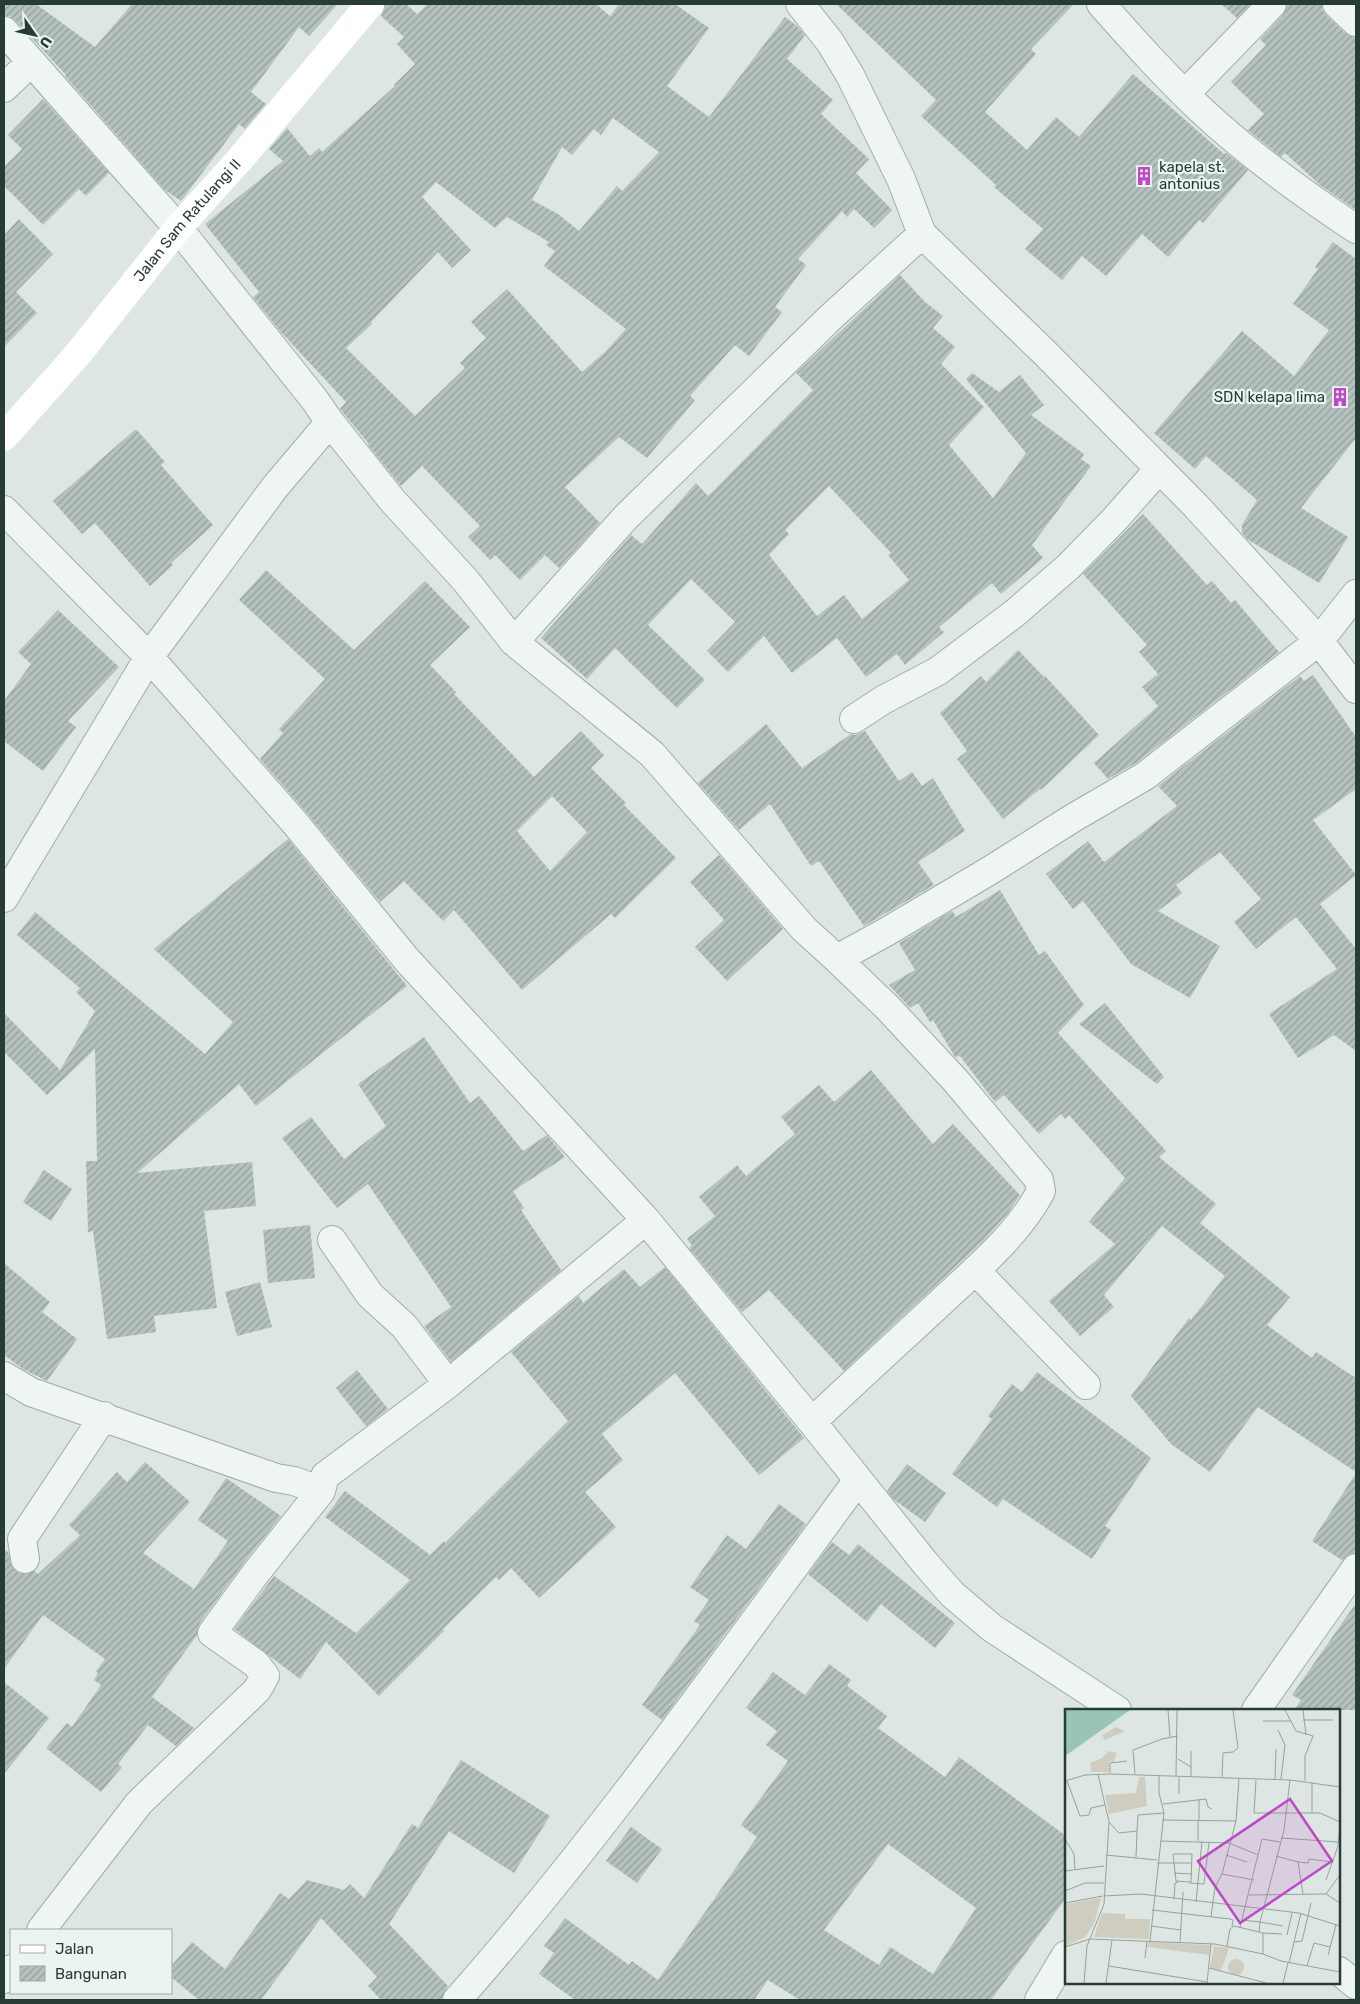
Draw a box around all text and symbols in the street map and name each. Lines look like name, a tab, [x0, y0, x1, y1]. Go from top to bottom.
north arrow	[10, 10, 60, 60]
text: U	[35, 33, 55, 51]
street label: Jalan Sam Ratulangi II	[130, 155, 245, 285]
place label: kapela st. antonius	[1159, 158, 1225, 193]
building icon: kapela st. antonius	[1133, 165, 1155, 187]
building icon: SDN kelapa lima	[1329, 386, 1351, 408]
place label: SDN kelapa lima	[1214, 388, 1325, 406]
inset map	[1065, 1709, 1340, 1984]
legend	[10, 1929, 172, 1994]
text: Jalan	[55, 1940, 94, 1958]
text: Bangunan	[55, 1965, 127, 1983]

